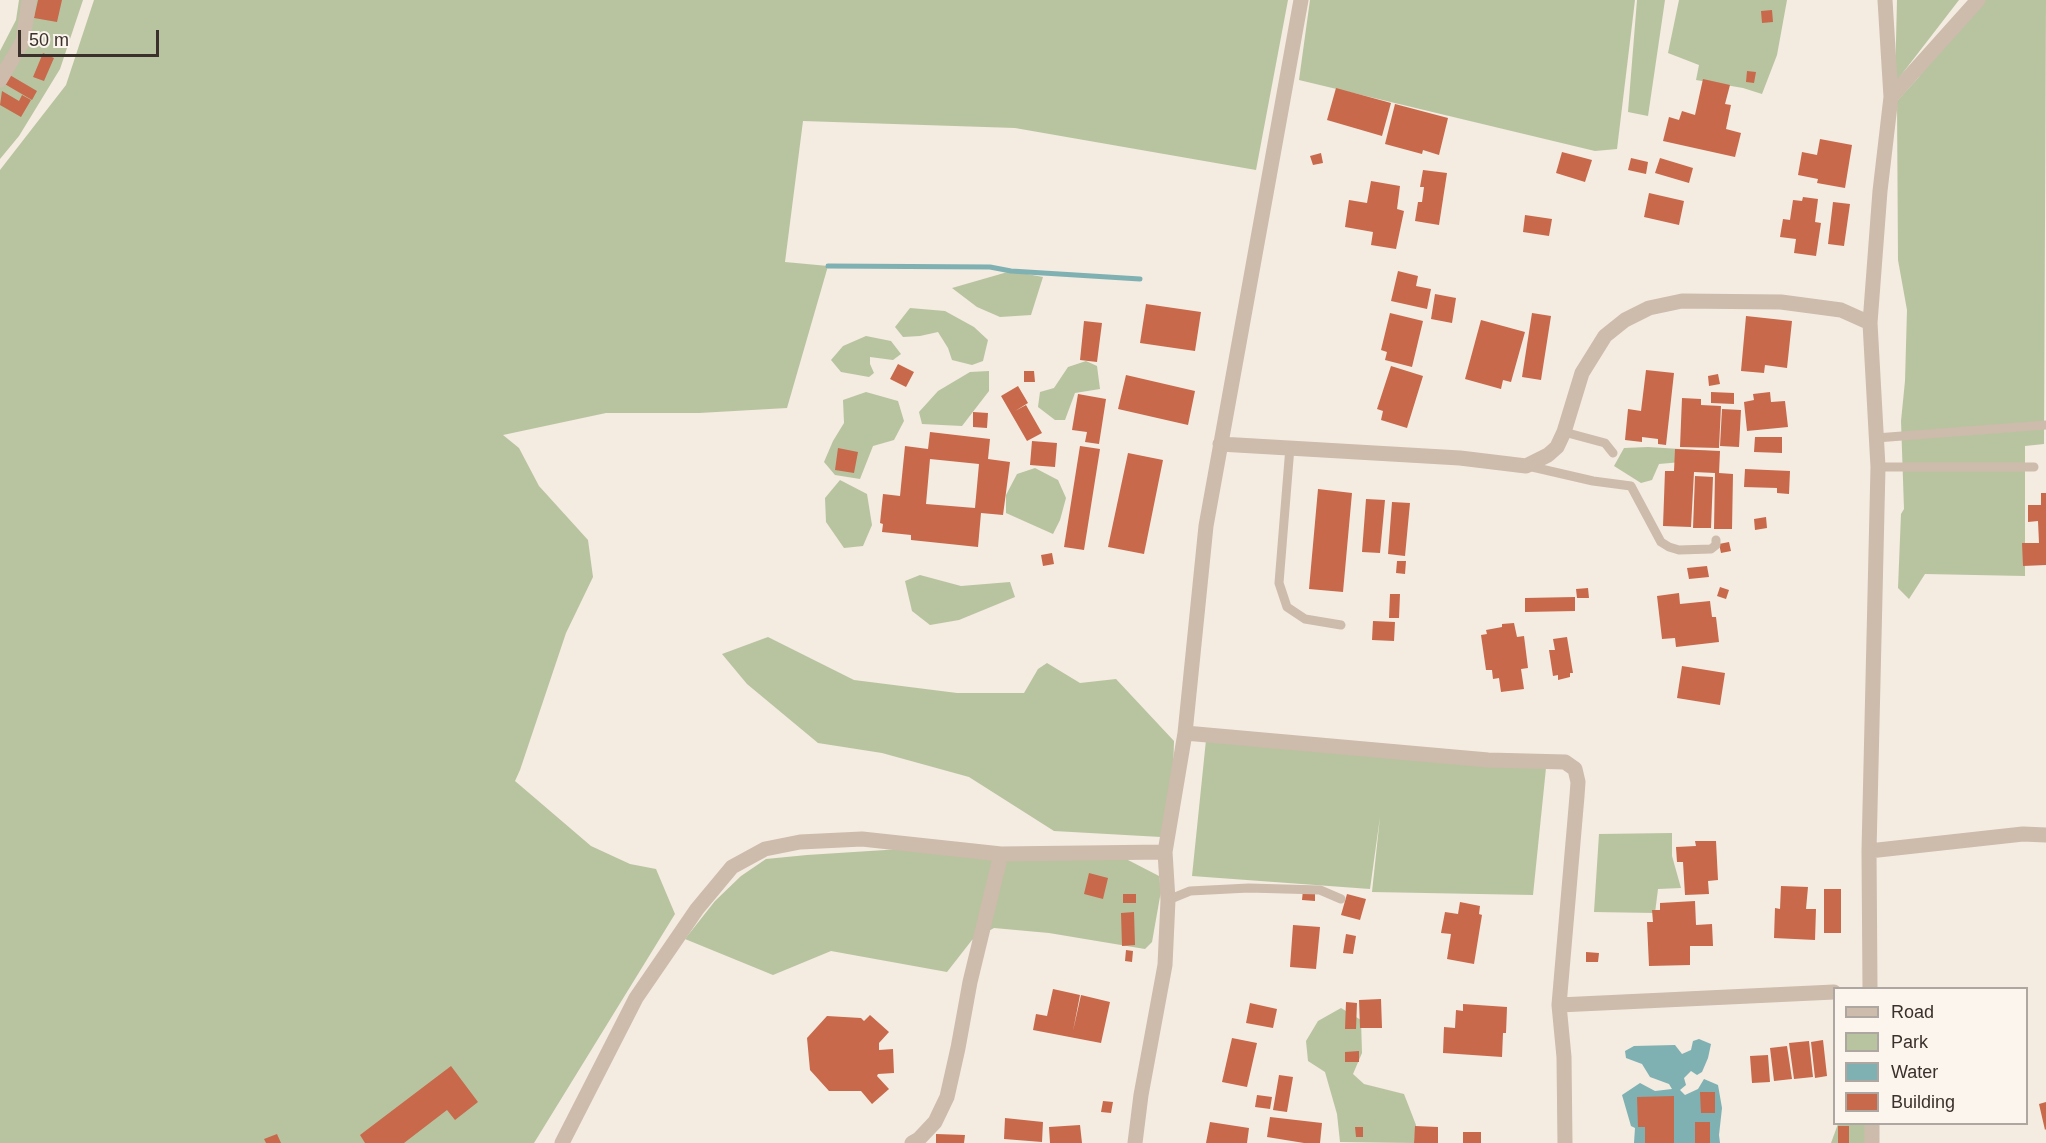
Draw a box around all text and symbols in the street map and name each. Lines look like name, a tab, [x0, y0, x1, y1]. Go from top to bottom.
scale bar	[21, 18, 162, 56]
text: 50 m	[29, 30, 69, 50]
legend	[1833, 987, 2028, 1125]
text: Road	[1891, 1002, 1934, 1022]
text: Park	[1891, 1032, 1928, 1052]
text: Water	[1891, 1062, 1938, 1082]
text: Building	[1891, 1092, 1955, 1112]

